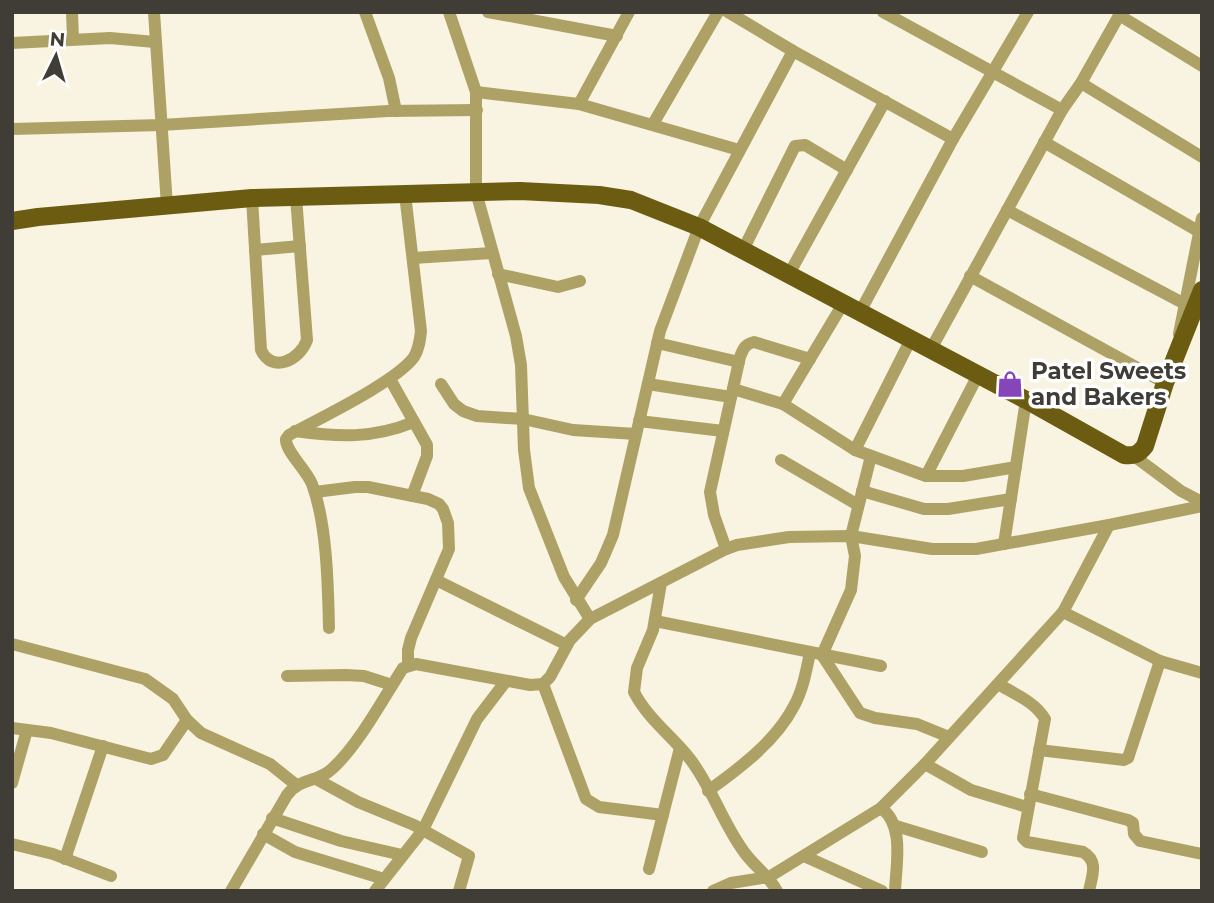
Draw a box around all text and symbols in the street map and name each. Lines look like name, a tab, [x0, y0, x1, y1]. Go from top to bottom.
north arrow	[21, 21, 91, 91]
text: N	[49, 27, 66, 52]
place label: Patel Sweets and Bakers	[1031, 357, 1186, 411]
shop icon: Patel Sweets and Bakers	[995, 369, 1025, 399]

